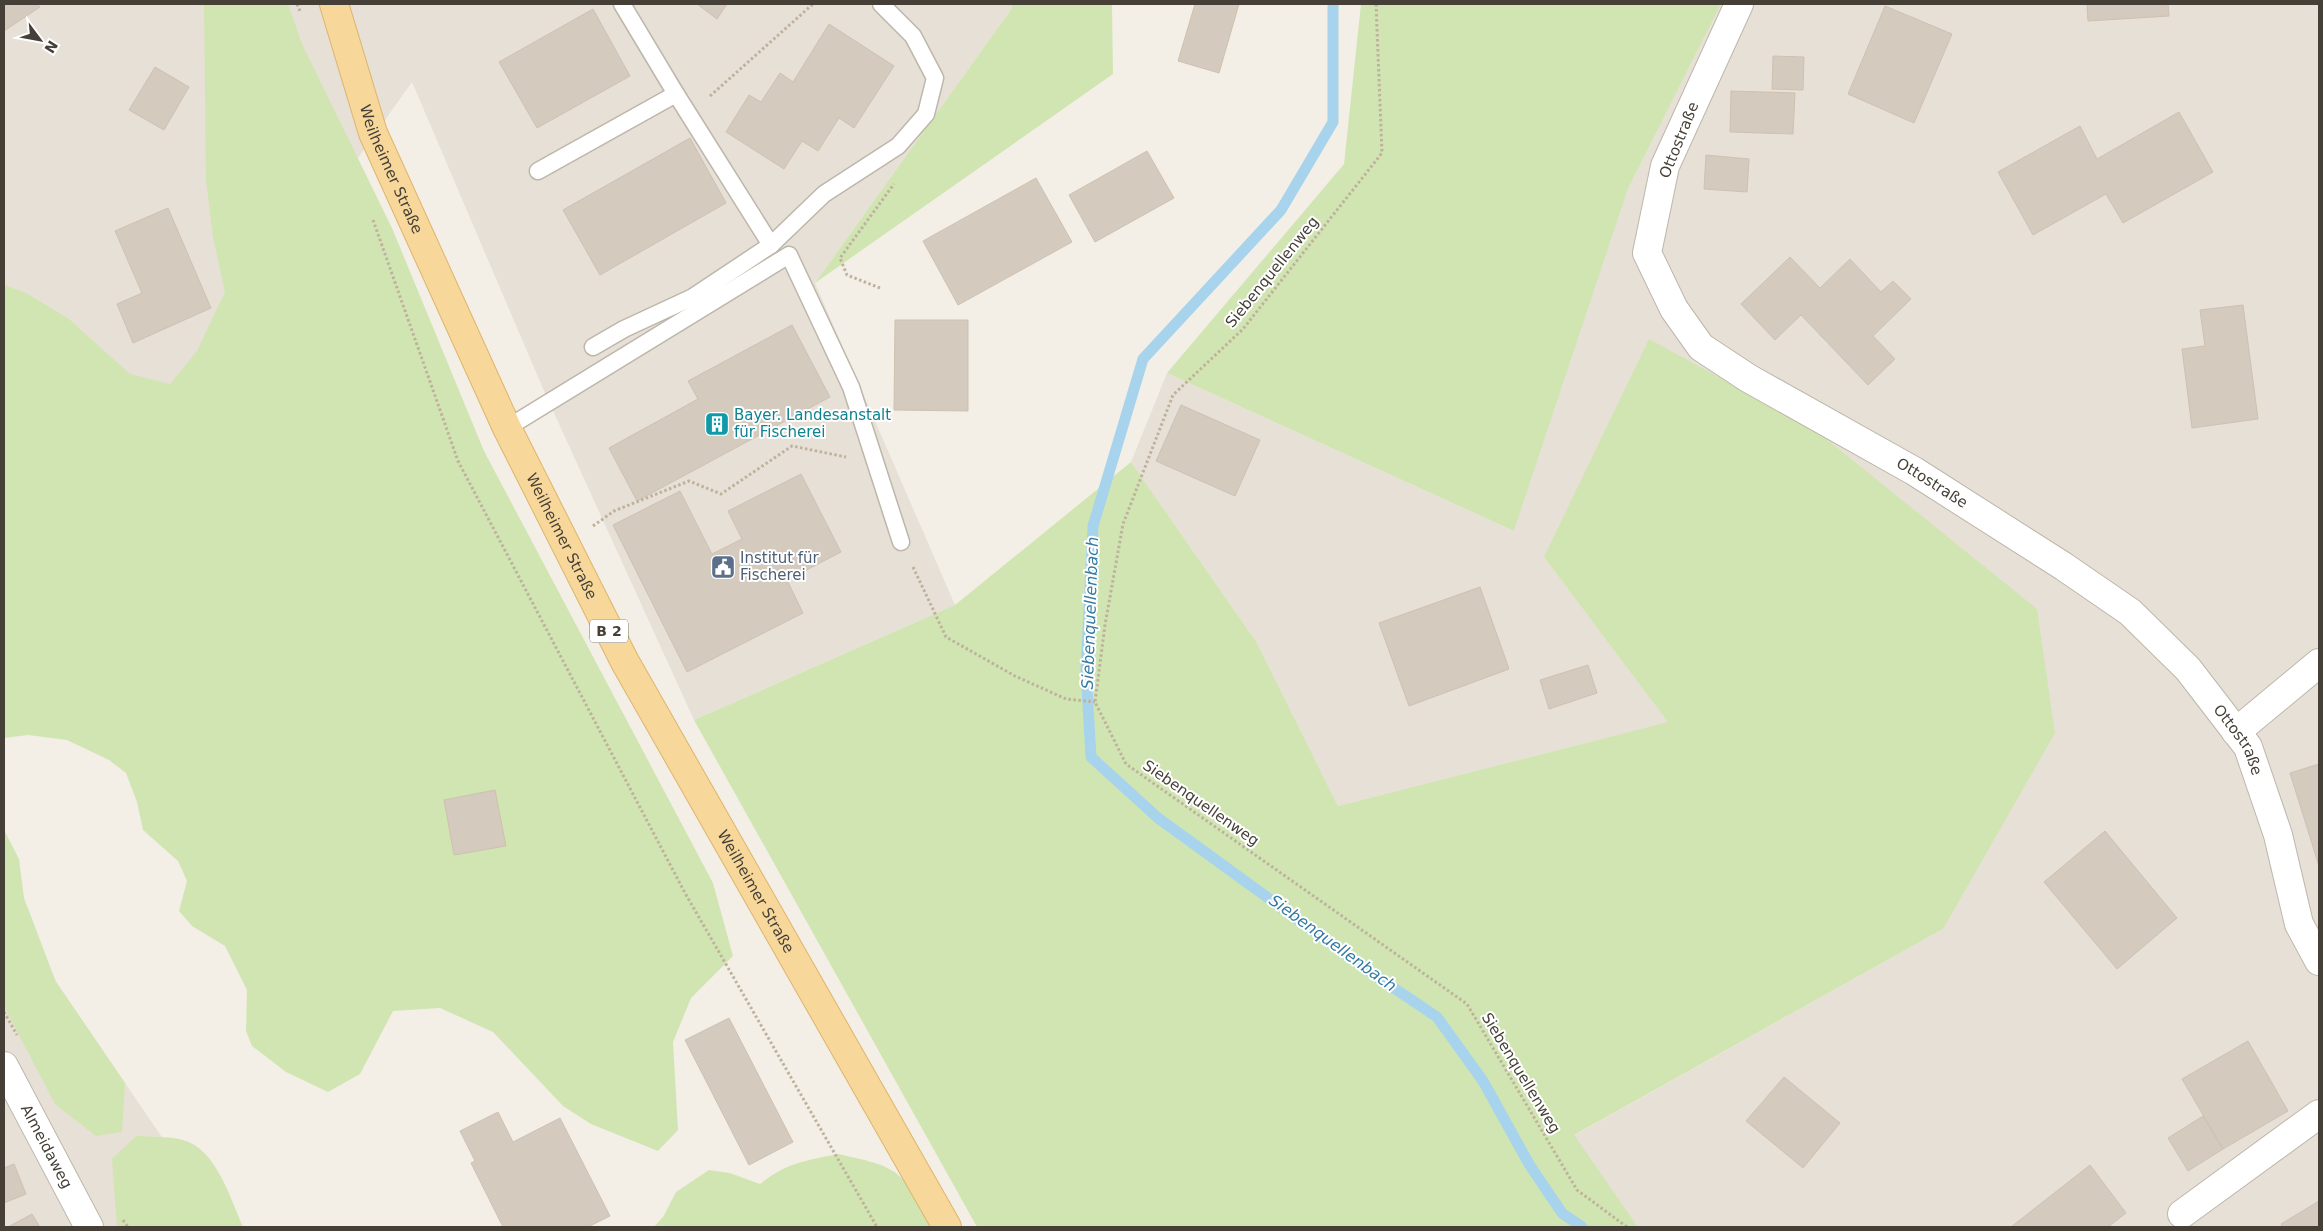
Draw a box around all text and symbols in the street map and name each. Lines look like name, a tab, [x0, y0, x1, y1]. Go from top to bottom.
north arrow	[15, 15, 65, 65]
text: N	[41, 38, 61, 56]
street label: Ottostraße	[1656, 99, 1702, 181]
street label: Weilheimer Straße	[356, 103, 427, 237]
street label: Siebenquellenweg	[1222, 213, 1322, 331]
place label: Bayer. Landesanstalt für Fischerei	[734, 406, 891, 441]
building icon: Bayer. Landesanstalt für Fischerei	[704, 411, 730, 437]
street label: Ottostraße	[1893, 454, 1971, 512]
street label: Weilheimer Straße	[522, 470, 601, 602]
water label: Siebenquellenbach	[1078, 536, 1102, 690]
place label: Institut für Fischerei	[740, 549, 820, 584]
public building icon: Institut für Fischerei	[710, 554, 736, 580]
road number: B 2	[590, 620, 628, 642]
street label: Ottostraße	[2210, 701, 2266, 778]
street label: Siebenquellenweg	[1140, 756, 1262, 850]
street label: Weilheimer Straße	[714, 827, 798, 956]
water label: Siebenquellenbach	[1266, 890, 1400, 996]
street label: Siebenquellenweg	[1478, 1009, 1564, 1137]
street label: Almeidaweg	[17, 1101, 76, 1191]

